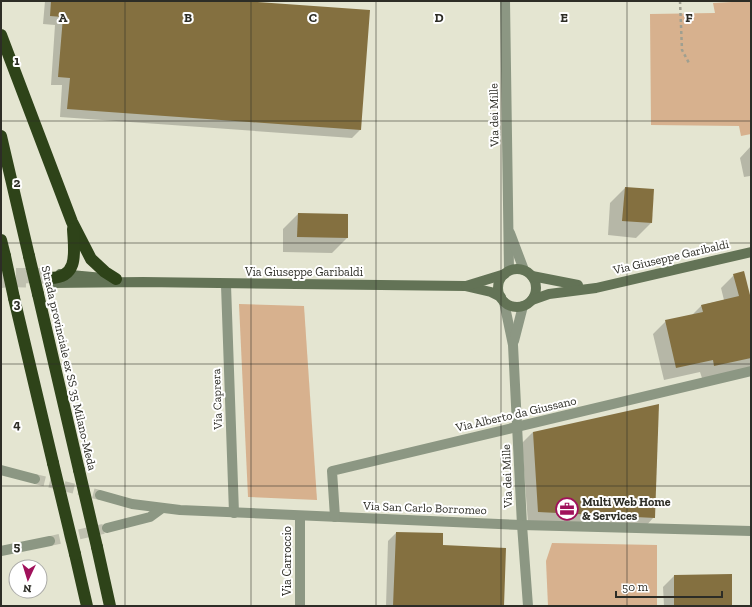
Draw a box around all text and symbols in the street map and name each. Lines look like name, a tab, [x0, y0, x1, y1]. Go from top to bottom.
text: A	[59, 10, 68, 25]
text: B	[184, 10, 192, 25]
text: C	[309, 10, 317, 25]
text: D	[434, 10, 444, 25]
text: E	[560, 10, 568, 25]
text: F	[685, 10, 693, 25]
text: 1	[14, 53, 20, 68]
street label: Via dei Mille	[486, 83, 502, 148]
text: 2	[14, 175, 21, 190]
street label: Via Giuseppe Garibaldi	[611, 237, 731, 277]
street label: Strada provinciale ex SS 35 Milano-Meda	[39, 264, 99, 472]
street label: Via Giuseppe Garibaldi	[244, 265, 364, 279]
text: 3	[14, 296, 21, 311]
street label: Via Caprera	[209, 368, 225, 431]
street label: Via Alberto da Giussano	[453, 393, 578, 435]
text: 4	[13, 417, 21, 432]
street label: Via dei Mille	[499, 444, 515, 509]
place label: Multi Web Home & Services	[582, 495, 671, 523]
office icon: Multi Web Home & Services	[554, 496, 580, 522]
street label: Via San Carlo Borromeo	[362, 499, 487, 517]
street label: Via Carroccio	[280, 526, 294, 597]
text: 5	[14, 539, 21, 554]
north arrow	[8, 559, 48, 599]
scale bar	[616, 573, 722, 599]
text: 50 m	[622, 580, 649, 594]
text: N	[22, 582, 32, 595]

